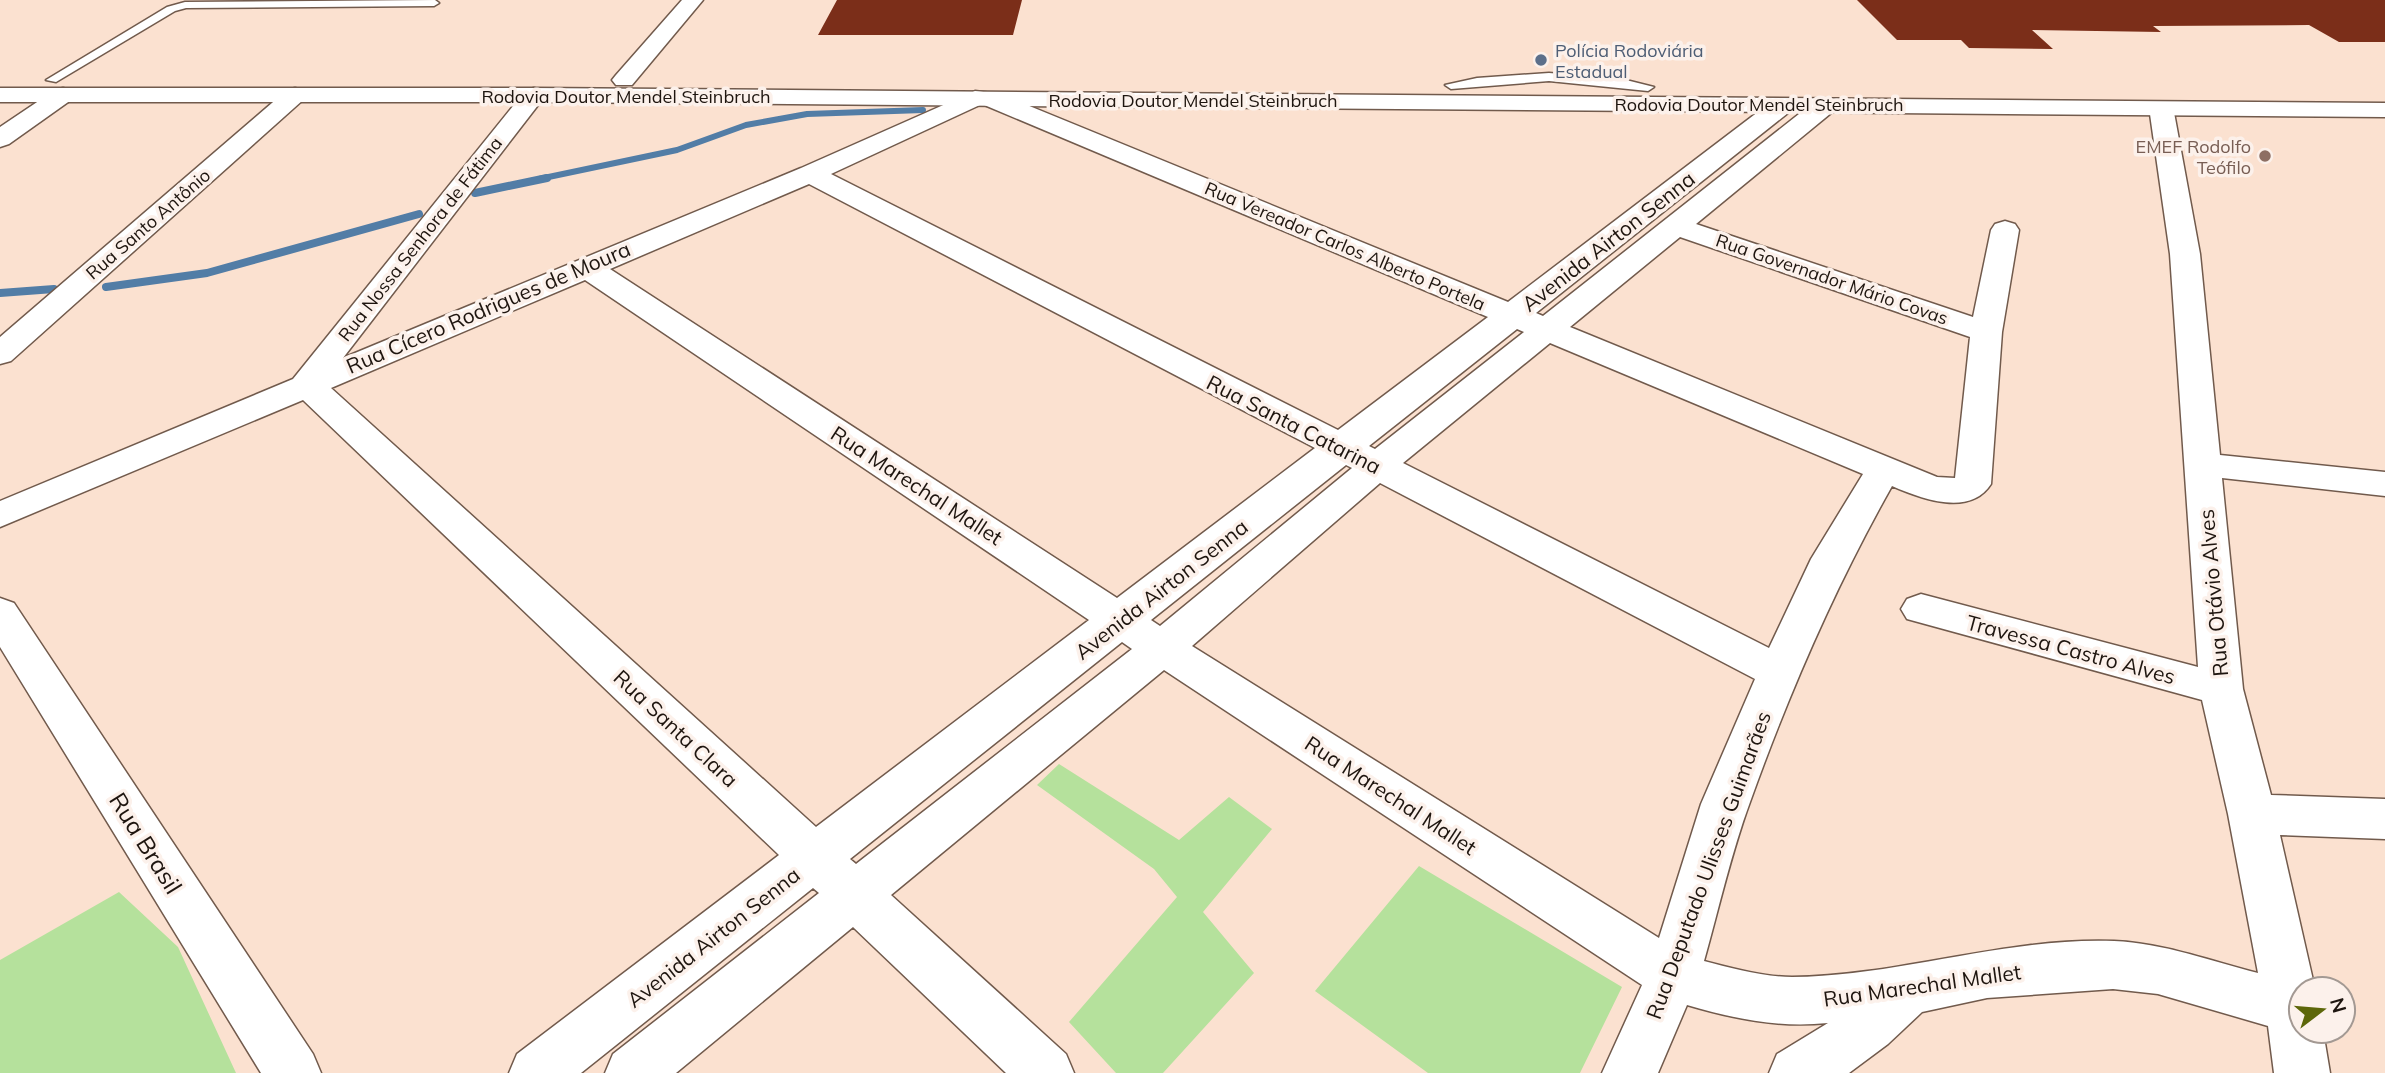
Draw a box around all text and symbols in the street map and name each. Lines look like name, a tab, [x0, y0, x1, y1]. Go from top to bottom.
place label: Polícia Rodoviária Estadual	[1555, 39, 1704, 83]
marker: Polícia Rodoviária Estadual	[1533, 52, 1549, 68]
street label: Rodovia Doutor Mendel Steinbruch	[481, 85, 771, 108]
street label: Rodovia Doutor Mendel Steinbruch	[1048, 89, 1338, 112]
street label: Rodovia Doutor Mendel Steinbruch	[1614, 93, 1904, 116]
street label: Rua Nossa Senhora de Fátima	[333, 132, 507, 346]
place label: EMEF Rodolfo Teófilo	[2136, 135, 2251, 179]
marker: EMEF Rodolfo Teófilo	[2257, 148, 2273, 164]
street label: Rua Santo Antônio	[81, 164, 215, 284]
street label: Avenida Airton Senna	[1516, 165, 1700, 317]
street label: Rua Vereador Carlos Alberto Portela	[1201, 176, 1489, 316]
street label: Rua Governador Mário Covas	[1713, 228, 1951, 330]
street label: Rua Cícero Rodrigues de Moura	[342, 235, 634, 379]
street label: Rua Santa Catarina	[1202, 369, 1386, 479]
street label: Rua Marechal Mallet	[826, 420, 1008, 550]
street label: Rua Otávio Alves	[2193, 508, 2233, 678]
street label: Avenida Airton Senna	[1069, 513, 1253, 665]
street label: Travessa Castro Alves	[1964, 609, 2178, 689]
street label: Rua Santa Clara	[609, 664, 743, 792]
street label: Rua Deputado Ulisses Guimarães	[1640, 708, 1776, 1022]
street label: Rua Marechal Mallet	[1300, 730, 1482, 860]
street label: Rua Brasil	[103, 787, 189, 899]
street label: Avenida Airton Senna	[621, 861, 805, 1013]
street label: Rua Marechal Mallet	[1821, 958, 2023, 1012]
north arrow	[2287, 975, 2357, 1045]
text: N	[2325, 995, 2352, 1016]

